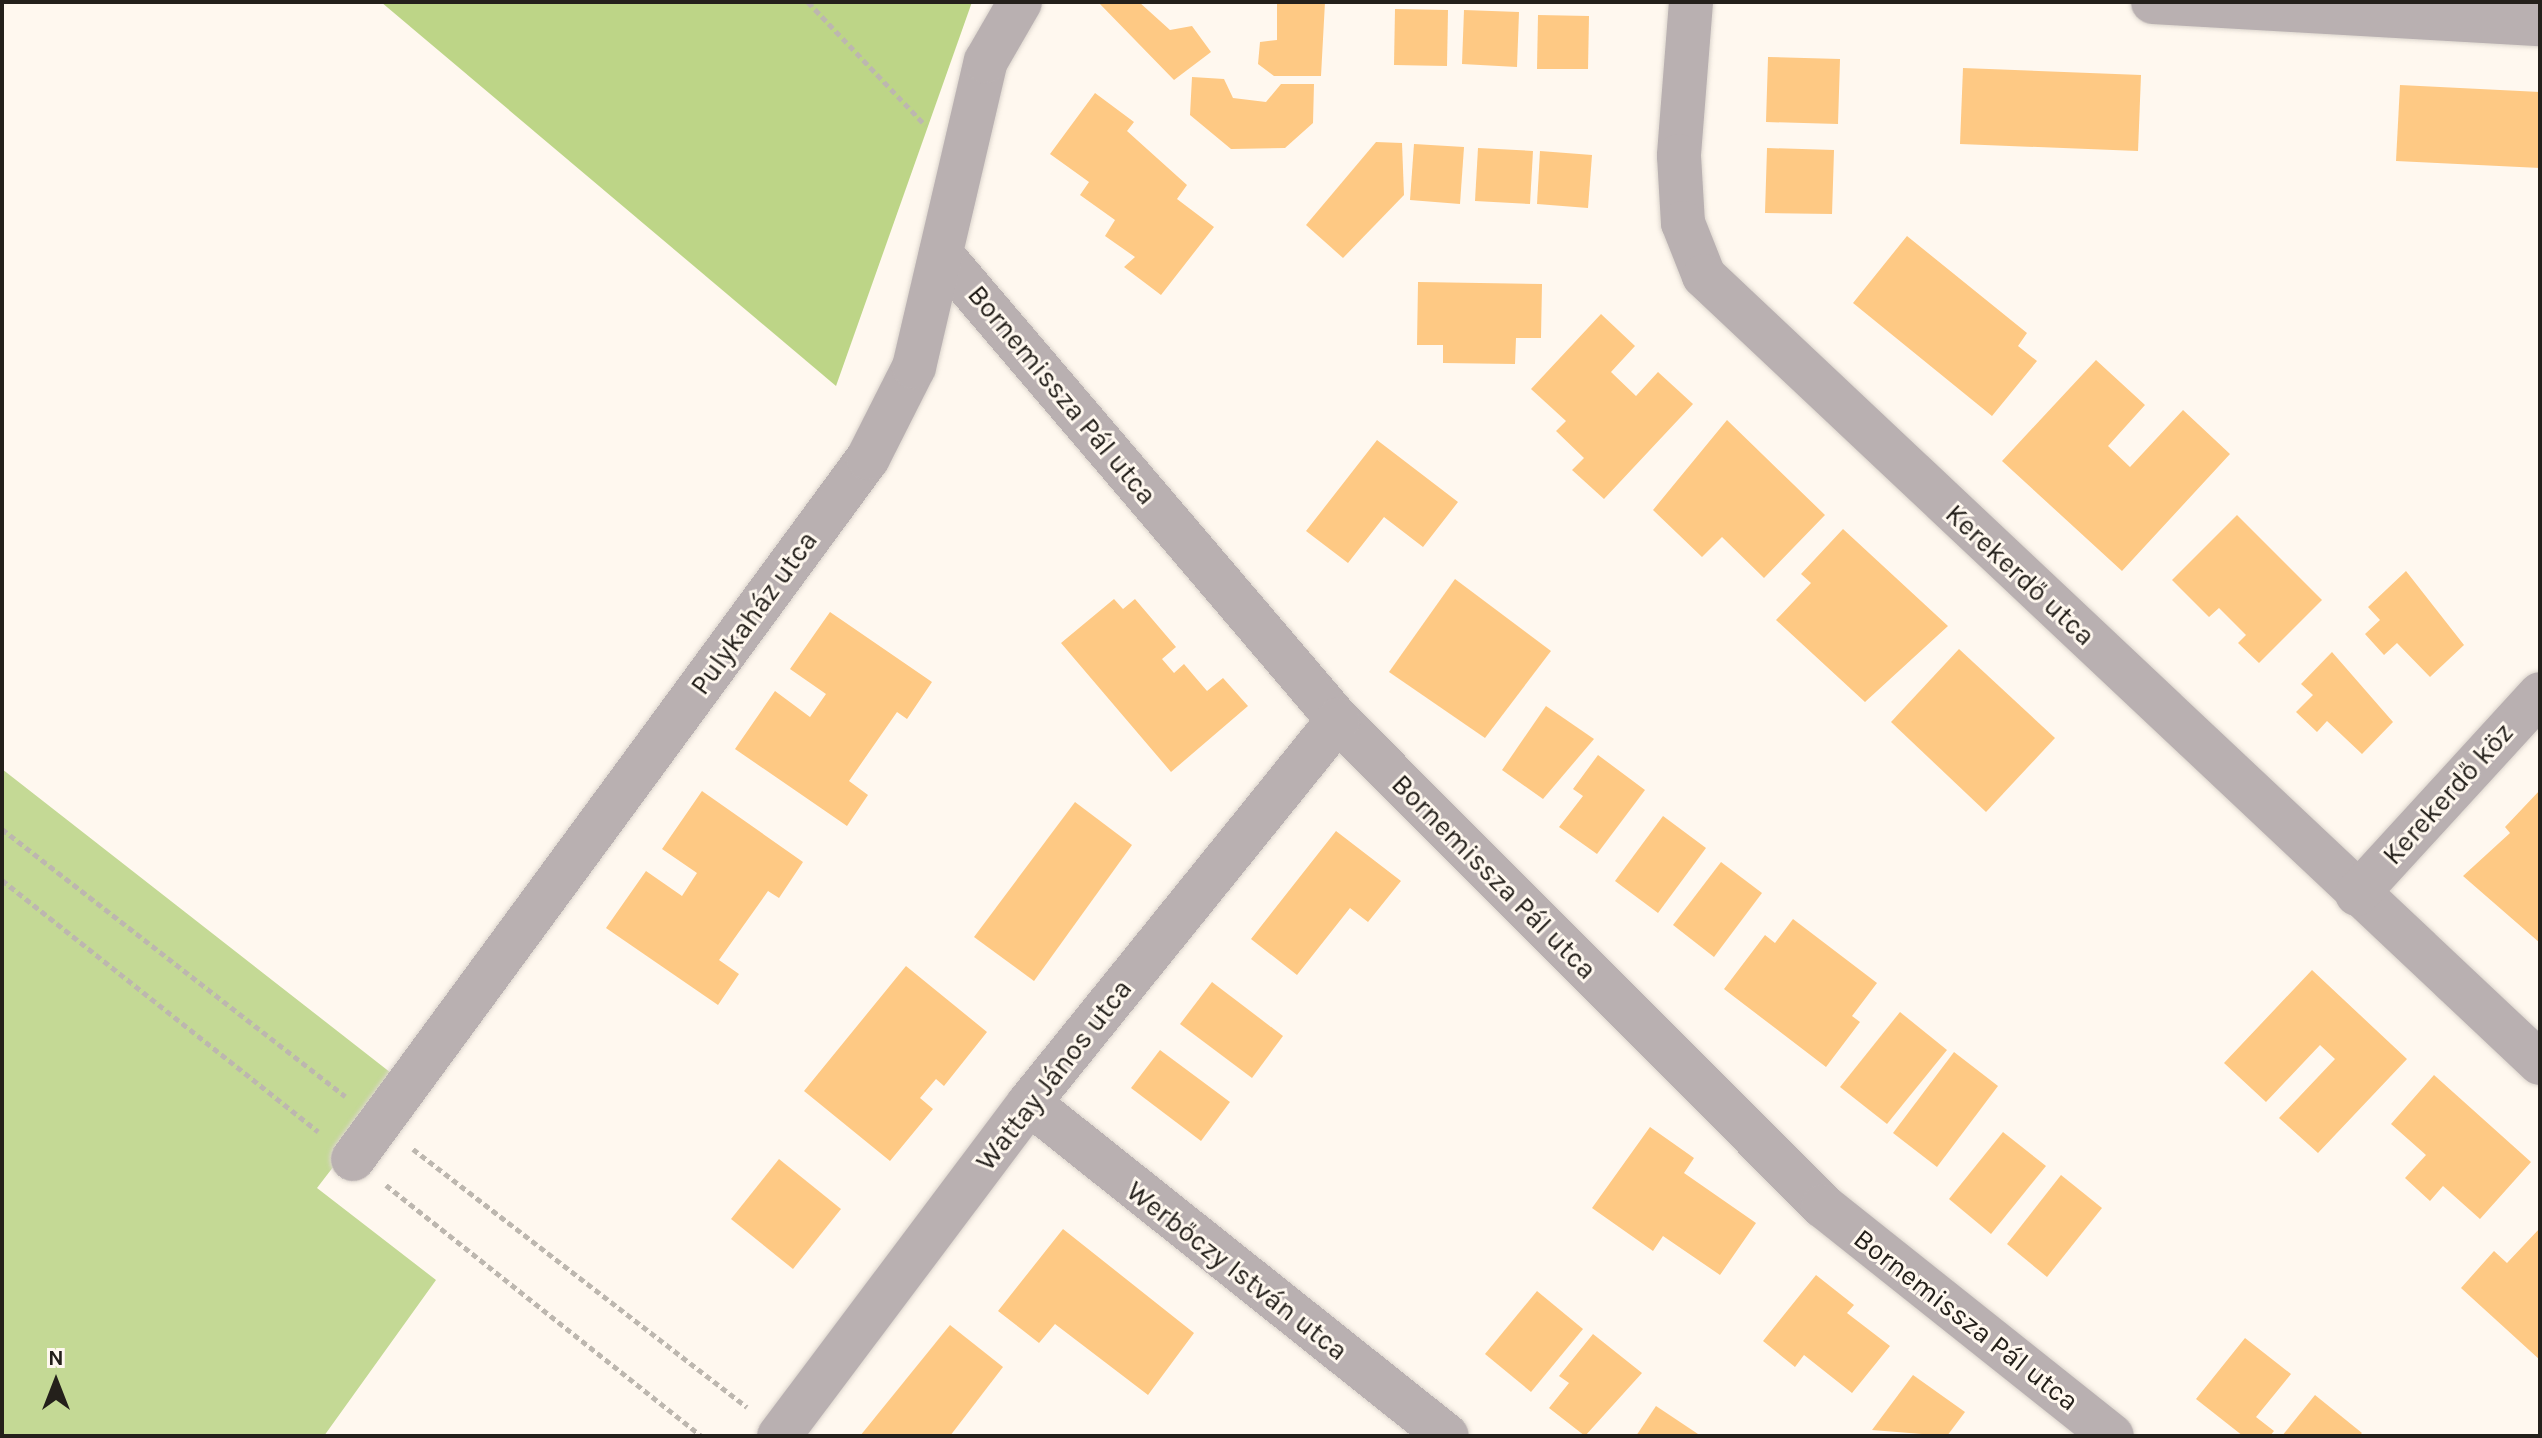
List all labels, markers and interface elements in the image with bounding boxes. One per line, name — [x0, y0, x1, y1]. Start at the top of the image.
street label: Bornemissza Pál utca — [960, 278, 1164, 512]
street label: Kerekerdő utca — [1938, 497, 2102, 653]
street label: Pulykaház utca — [683, 525, 825, 701]
street label: Kerekerdő köz — [2376, 716, 2520, 872]
street label: Bornemissza Pál utca — [1384, 767, 1604, 987]
street label: Wattay János utca — [969, 973, 1139, 1177]
street label: Werbőczy István utca — [1120, 1174, 1354, 1368]
street label: Bornemissza Pál utca — [1847, 1222, 2085, 1418]
north arrow — [16, 1342, 96, 1422]
text: N — [48, 1345, 64, 1371]

